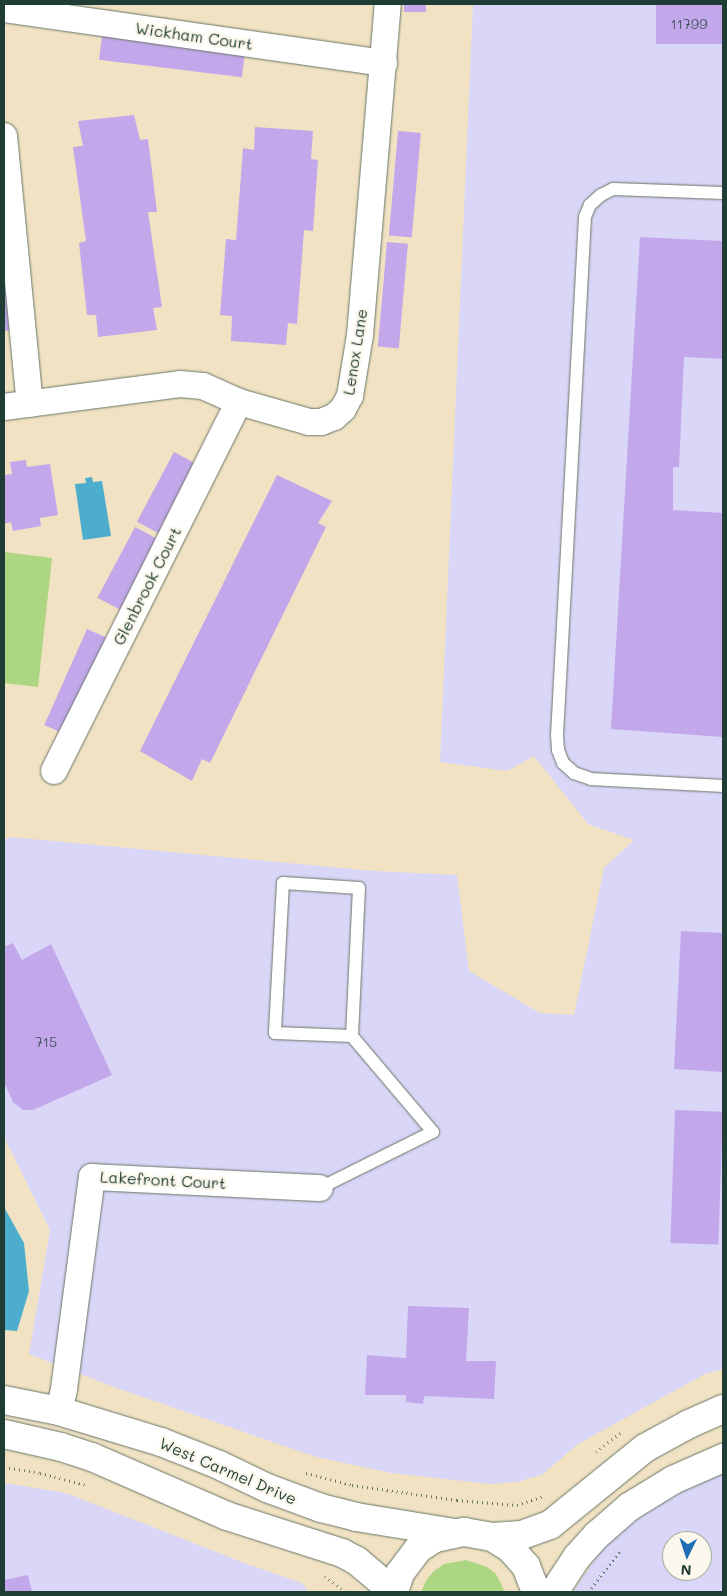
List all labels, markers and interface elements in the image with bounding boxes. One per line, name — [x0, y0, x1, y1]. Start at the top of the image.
house number: 11799 — [671, 16, 707, 32]
street label: Wickham Court — [134, 18, 254, 54]
street label: Lenox Lane — [339, 307, 371, 397]
street label: Glenbrook Court — [109, 524, 185, 648]
house number: 715 — [35, 1034, 57, 1050]
street label: Lakefront Court — [99, 1167, 227, 1193]
street label: West Carmel Drive — [156, 1433, 300, 1509]
north arrow — [662, 1531, 712, 1581]
text: N — [680, 1561, 692, 1580]

